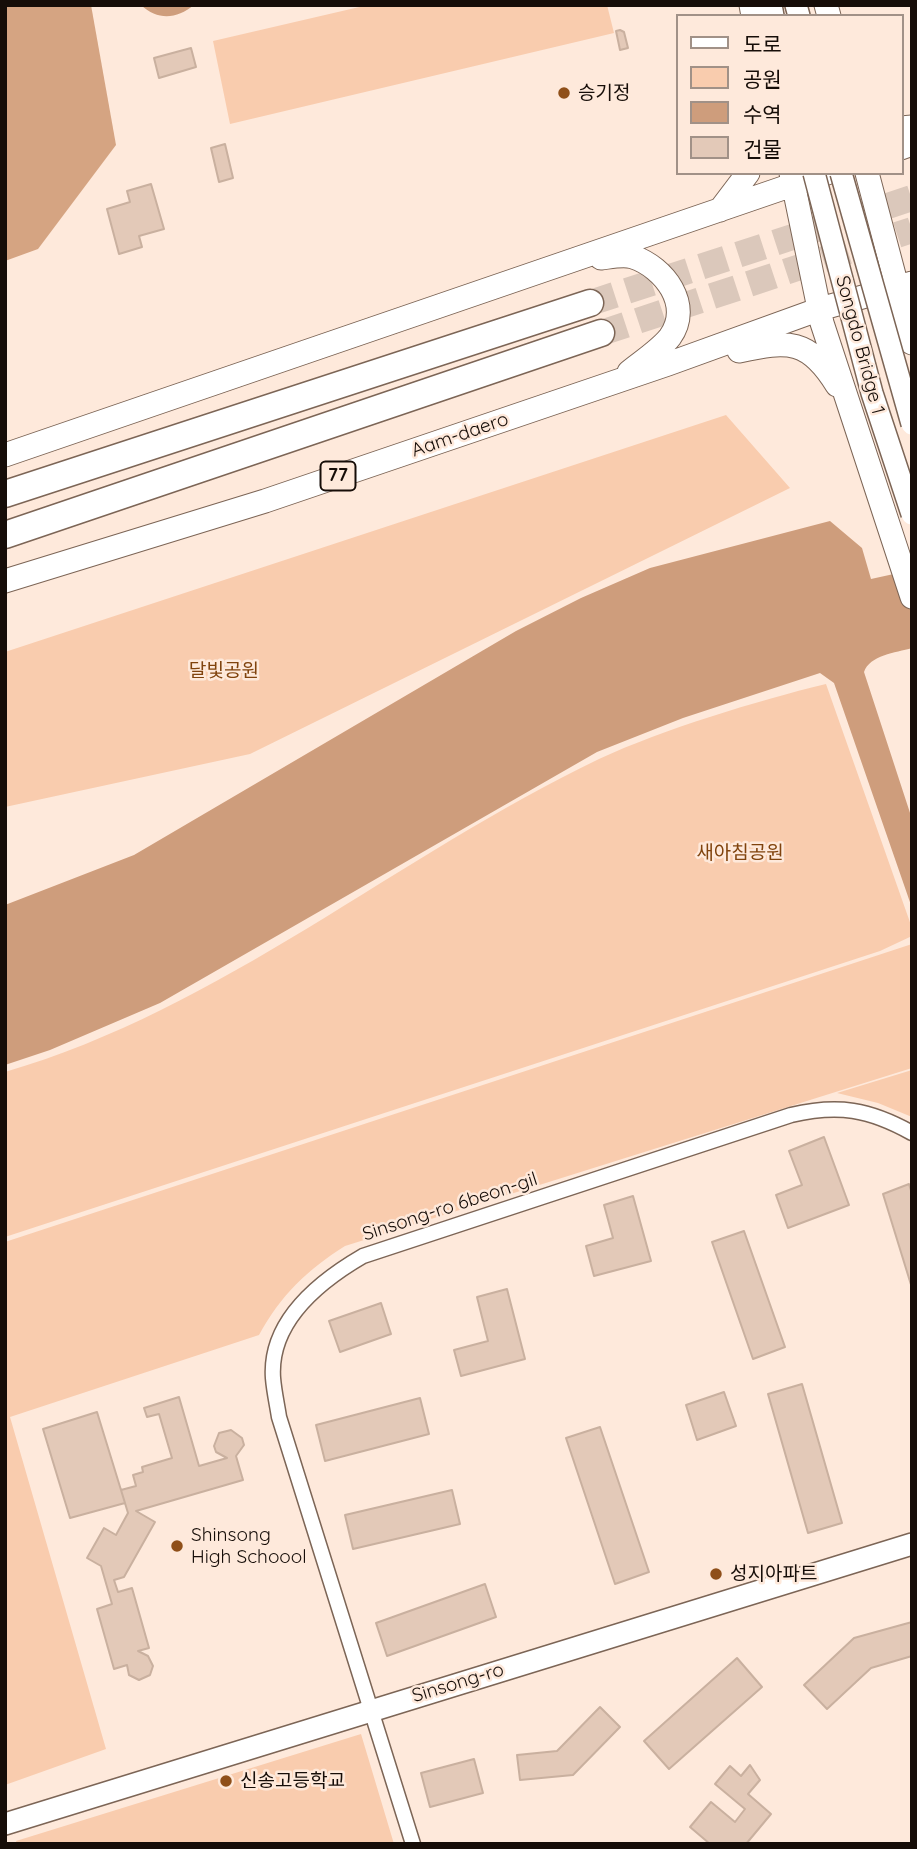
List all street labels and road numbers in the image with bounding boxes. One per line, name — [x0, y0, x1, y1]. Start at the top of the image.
street label: Songdo Bridge 1 — [831, 273, 889, 417]
street label: Aam-daero — [409, 408, 511, 462]
road number: 77 — [320, 462, 356, 490]
street label: Sinsong-ro 6beon-gil — [360, 1168, 540, 1246]
street label: Sinsong-ro — [409, 1658, 507, 1708]

